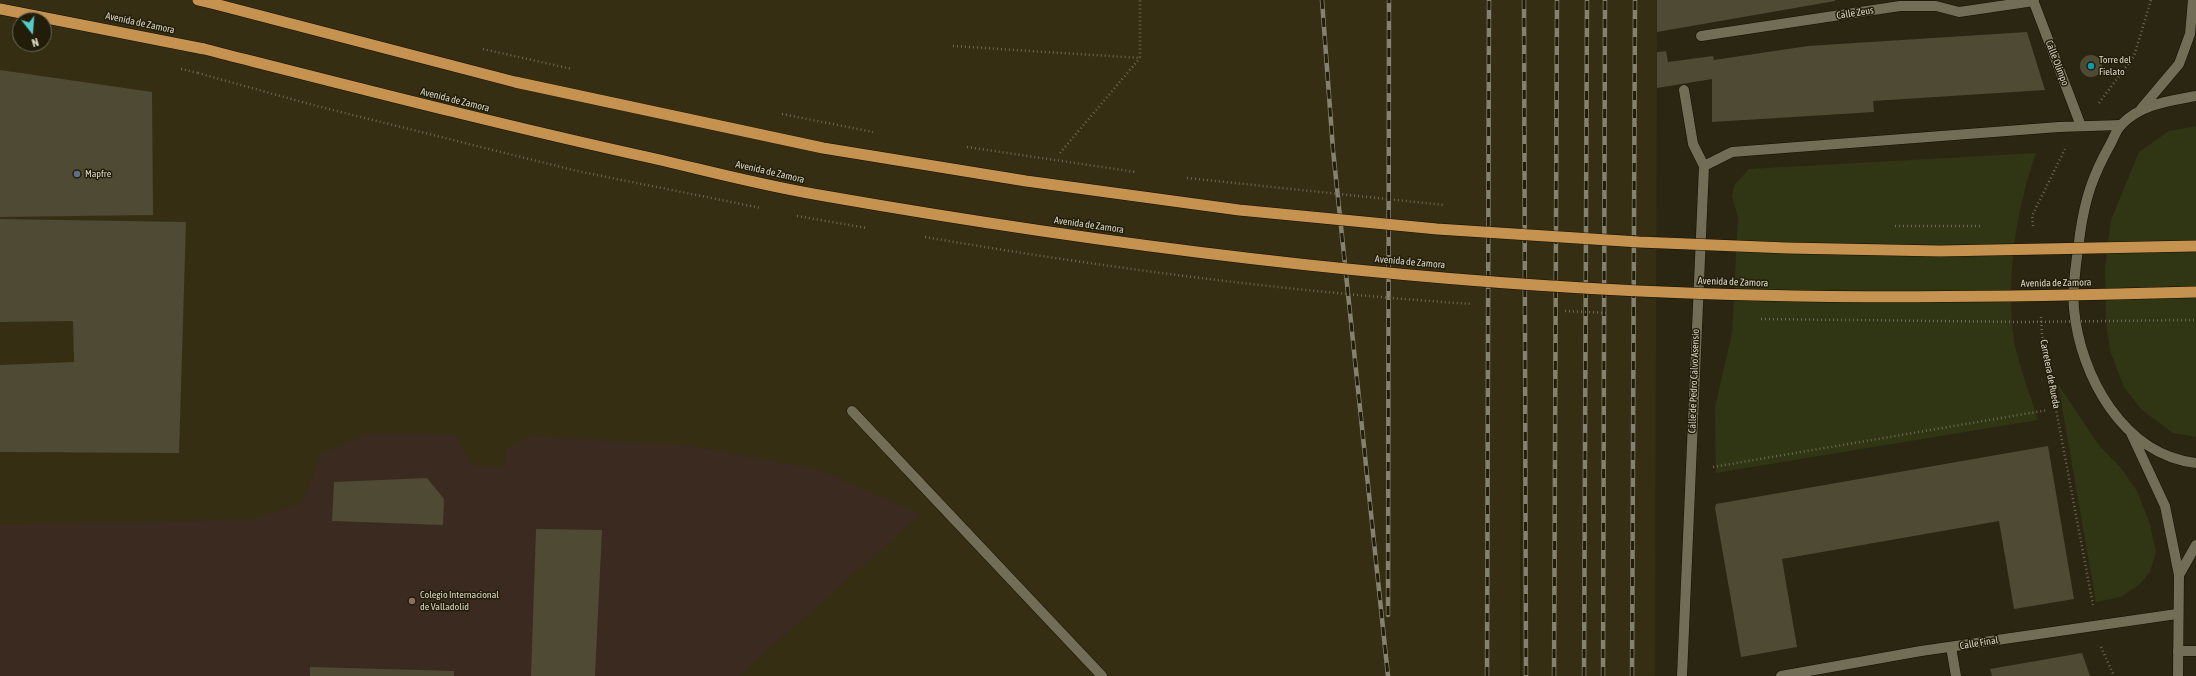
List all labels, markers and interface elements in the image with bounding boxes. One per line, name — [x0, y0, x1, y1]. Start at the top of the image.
street label: Calle Zeus — [1835, 4, 1875, 22]
street label: Avenida de Zamora — [104, 10, 176, 36]
north arrow — [12, 12, 52, 52]
text: N — [30, 36, 40, 49]
street label: Calle Olimpo — [2043, 39, 2071, 87]
place label: Torre del Fielato — [2099, 54, 2131, 78]
marker: Torre del Fielato — [2086, 61, 2096, 71]
street label: Avenida de Zamora — [419, 86, 491, 114]
street label: Avenida de Zamora — [734, 158, 806, 186]
place label: Mapfre — [85, 168, 111, 180]
marker: Mapfre — [72, 169, 82, 179]
street label: Avenida de Zamora — [1053, 214, 1125, 236]
street label: Avenida de Zamora — [1374, 253, 1446, 271]
street label: Avenida de Zamora — [1698, 275, 1768, 289]
street label: Avenida de Zamora — [2021, 276, 2091, 290]
street label: Calle de Pedro Calvo Asensio — [1686, 329, 1702, 433]
street label: Carretera de Rueda — [2037, 338, 2063, 410]
place label: Colegio Internacional de Valladolid — [420, 589, 499, 612]
marker: Colegio Internacional de Valladolid — [407, 596, 417, 606]
street label: Calle Final — [1959, 634, 1999, 652]

